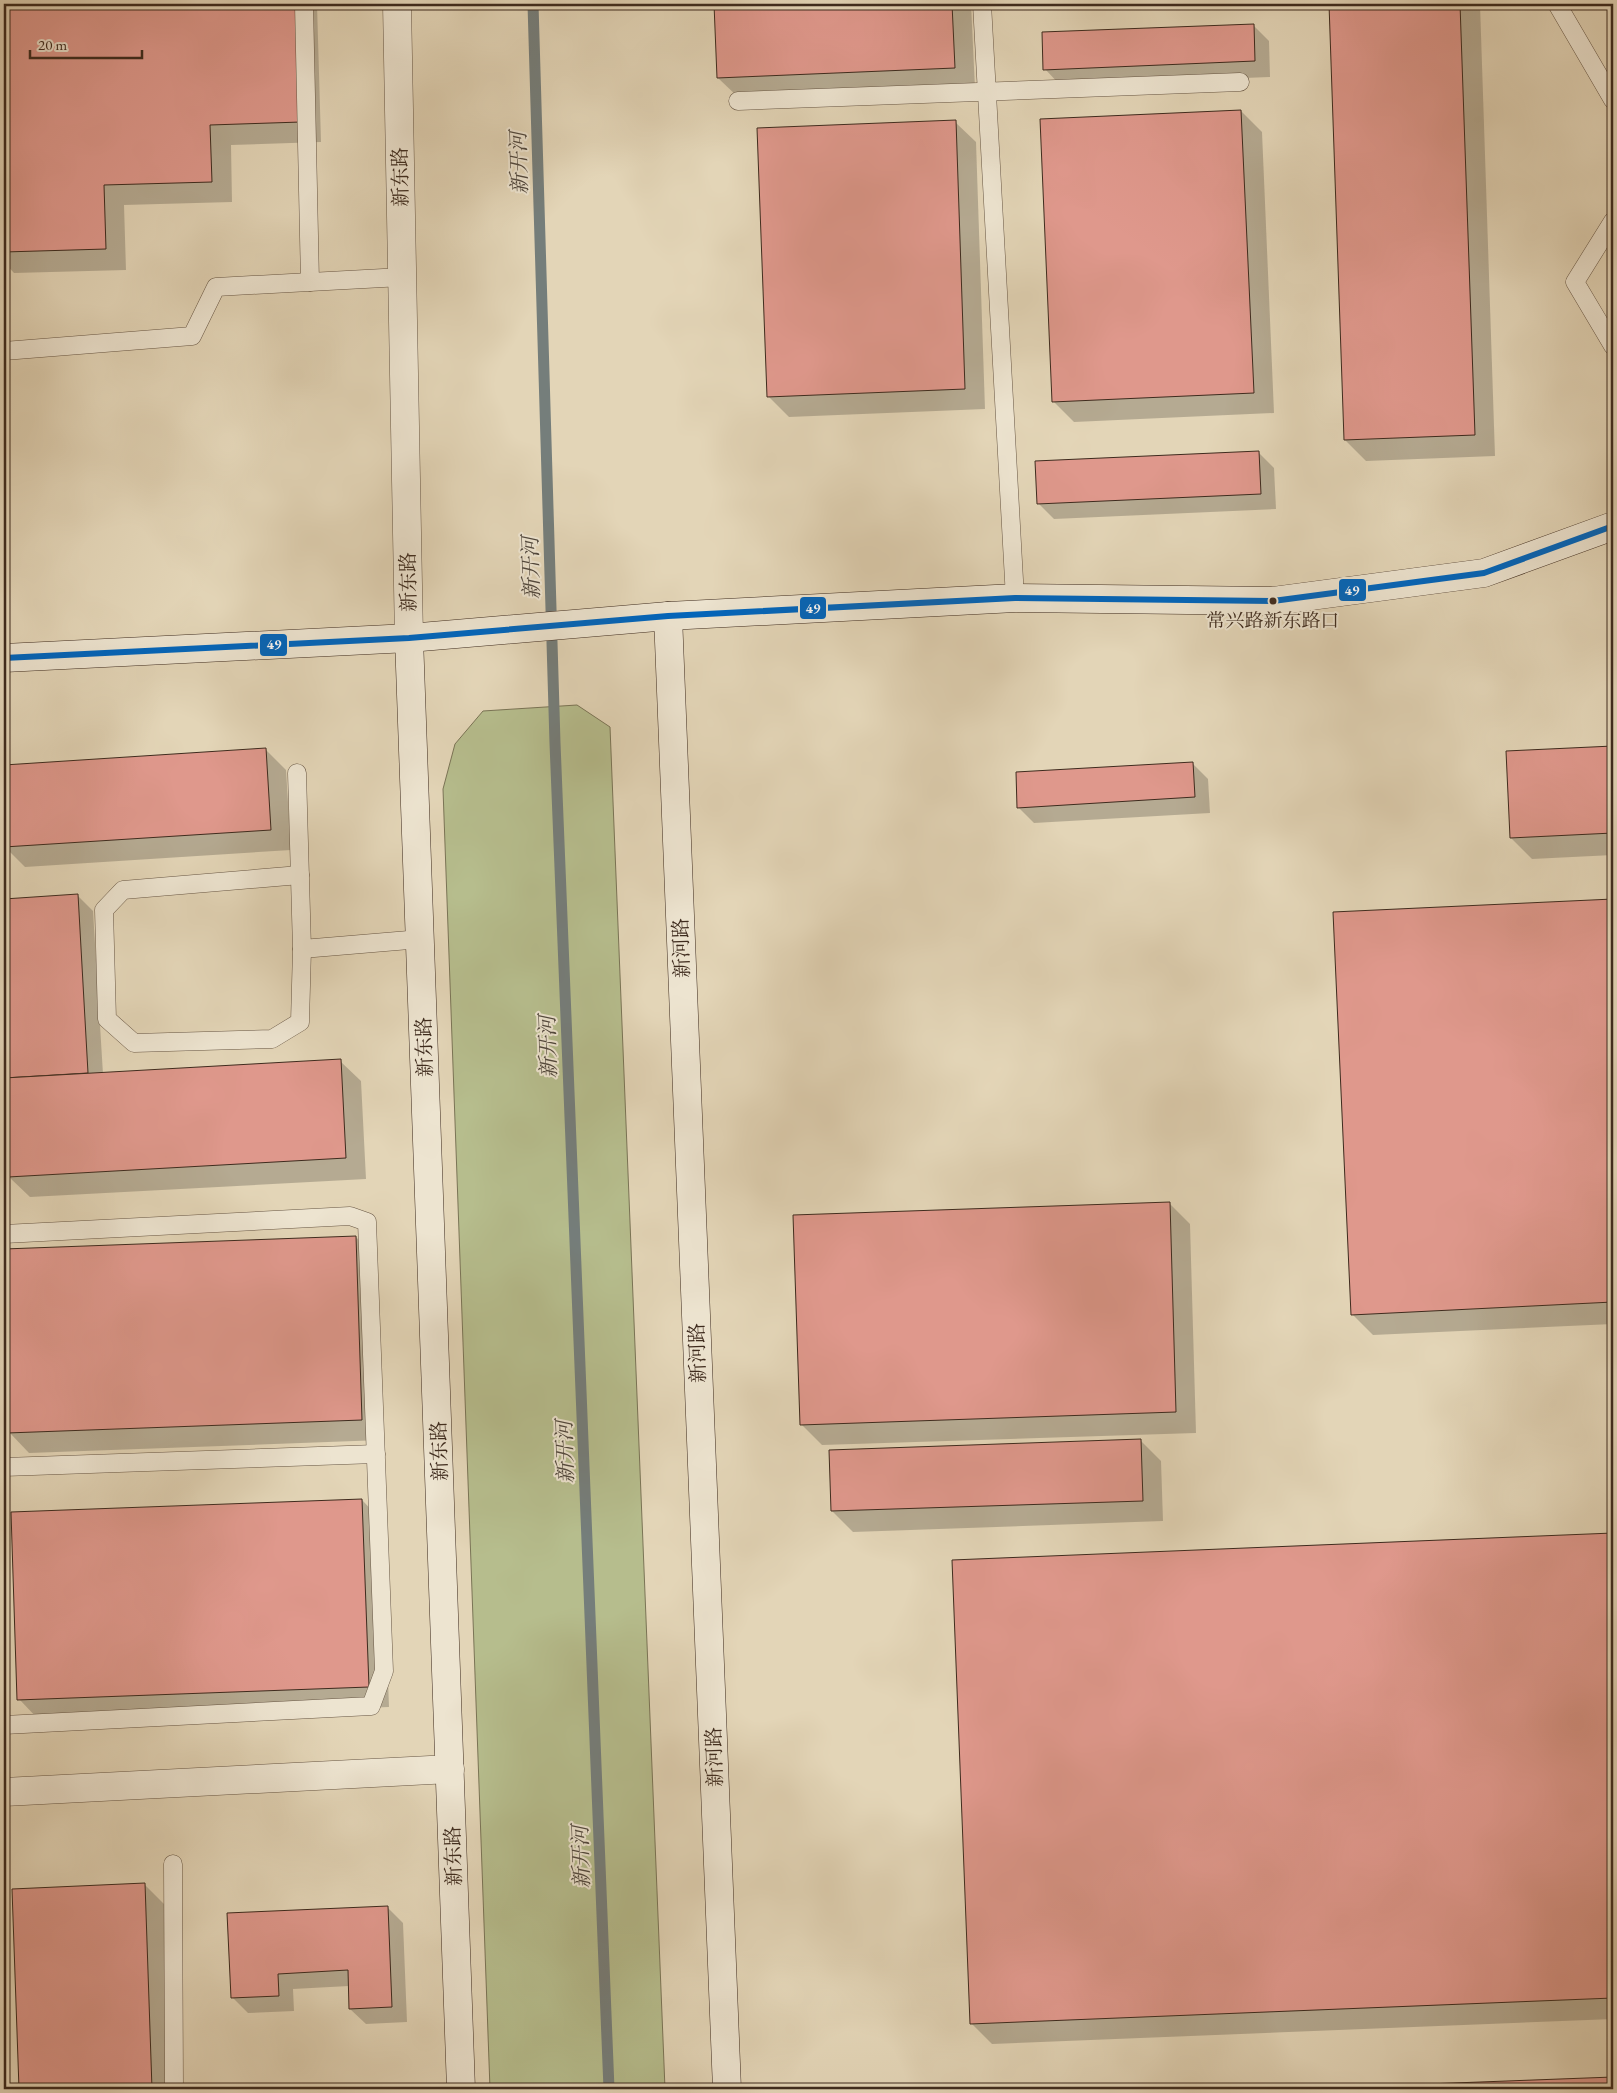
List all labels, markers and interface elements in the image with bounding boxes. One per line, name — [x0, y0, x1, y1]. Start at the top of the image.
scale bar — [30, 28, 142, 60]
text: 20 m — [38, 35, 67, 54]
water label: 新开河 — [504, 127, 533, 195]
street label: 新东路 — [386, 147, 414, 207]
water label: 新开河 — [516, 532, 545, 600]
street label: 新东路 — [394, 552, 422, 612]
line badge: 49 — [1338, 578, 1367, 602]
text: 49 — [1345, 581, 1360, 599]
line badge: 49 — [799, 596, 827, 620]
marker: 常兴路新东路口 — [1268, 596, 1278, 606]
text: 49 — [806, 599, 821, 617]
place label: 常兴路新东路口 — [1206, 608, 1340, 633]
line badge: 49 — [259, 633, 288, 657]
text: 49 — [267, 635, 282, 653]
street label: 新河路 — [667, 918, 695, 978]
water label: 新开河 — [533, 1011, 562, 1079]
street label: 新东路 — [410, 1017, 438, 1077]
street label: 新河路 — [683, 1323, 711, 1383]
water label: 新开河 — [550, 1416, 579, 1484]
street label: 新东路 — [425, 1421, 453, 1481]
street label: 新河路 — [700, 1727, 728, 1787]
water label: 新开河 — [566, 1821, 595, 1889]
street label: 新东路 — [439, 1826, 467, 1886]

